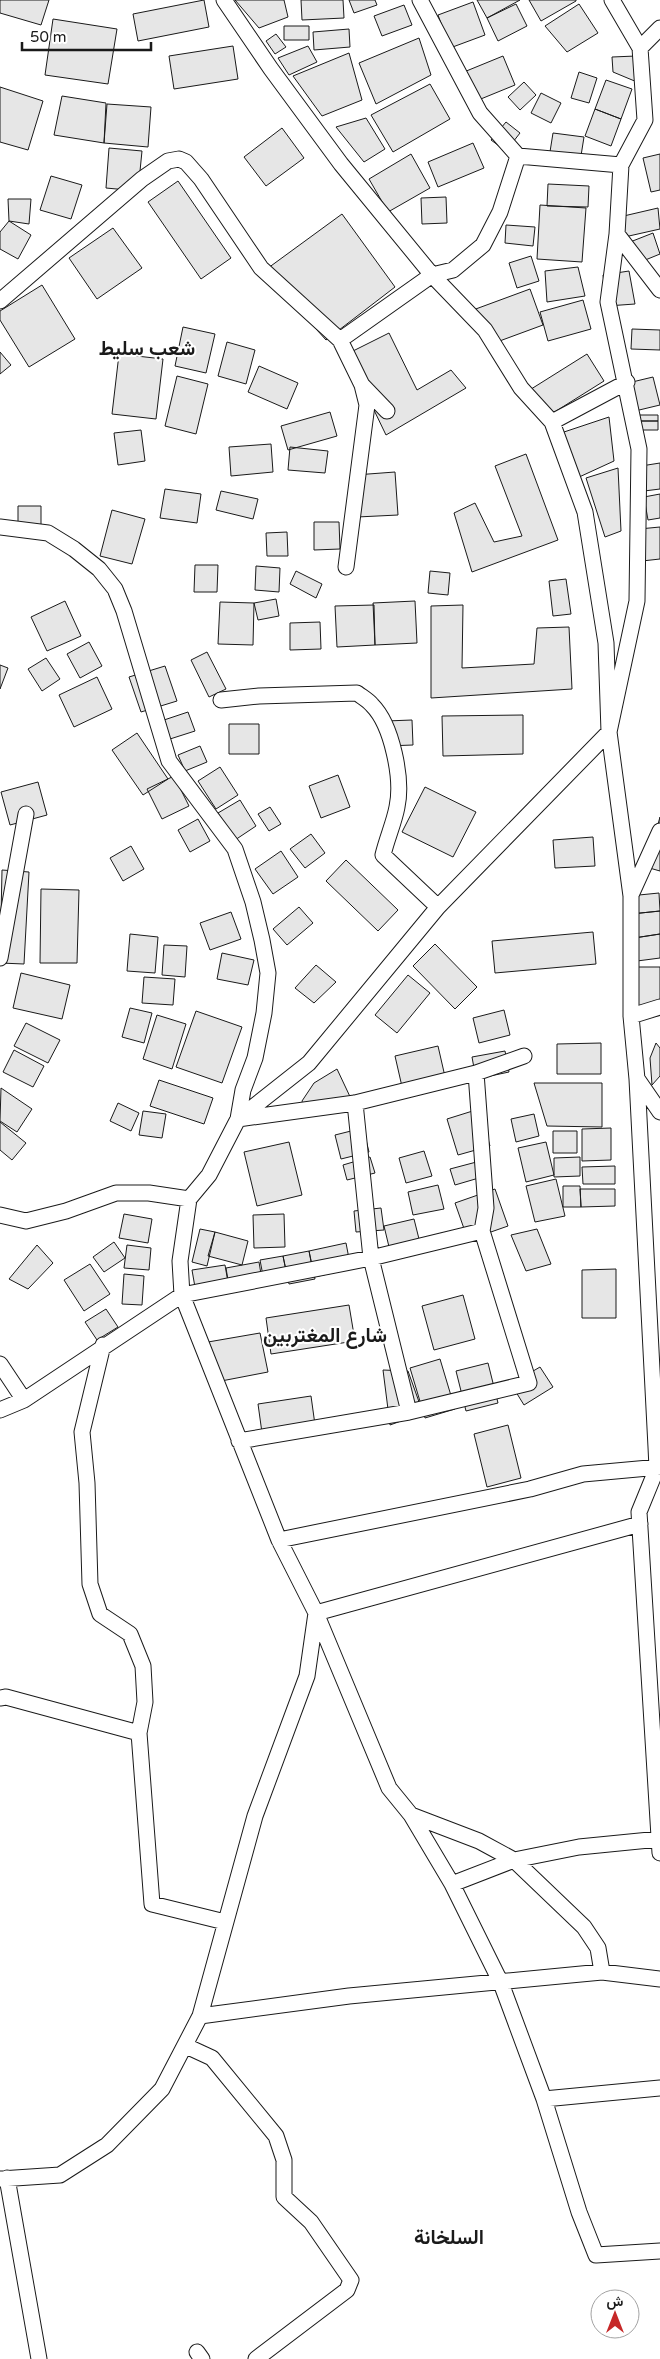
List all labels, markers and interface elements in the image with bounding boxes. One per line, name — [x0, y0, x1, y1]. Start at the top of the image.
scale bar — [22, 20, 151, 52]
text: 50 m — [30, 28, 67, 46]
district label: شعب سليط — [99, 337, 195, 361]
district label: شارع المغتربين — [263, 1324, 387, 1349]
district label: السلخانة — [414, 2226, 484, 2250]
north arrow — [590, 2289, 640, 2339]
text: ش — [607, 2293, 624, 2310]

